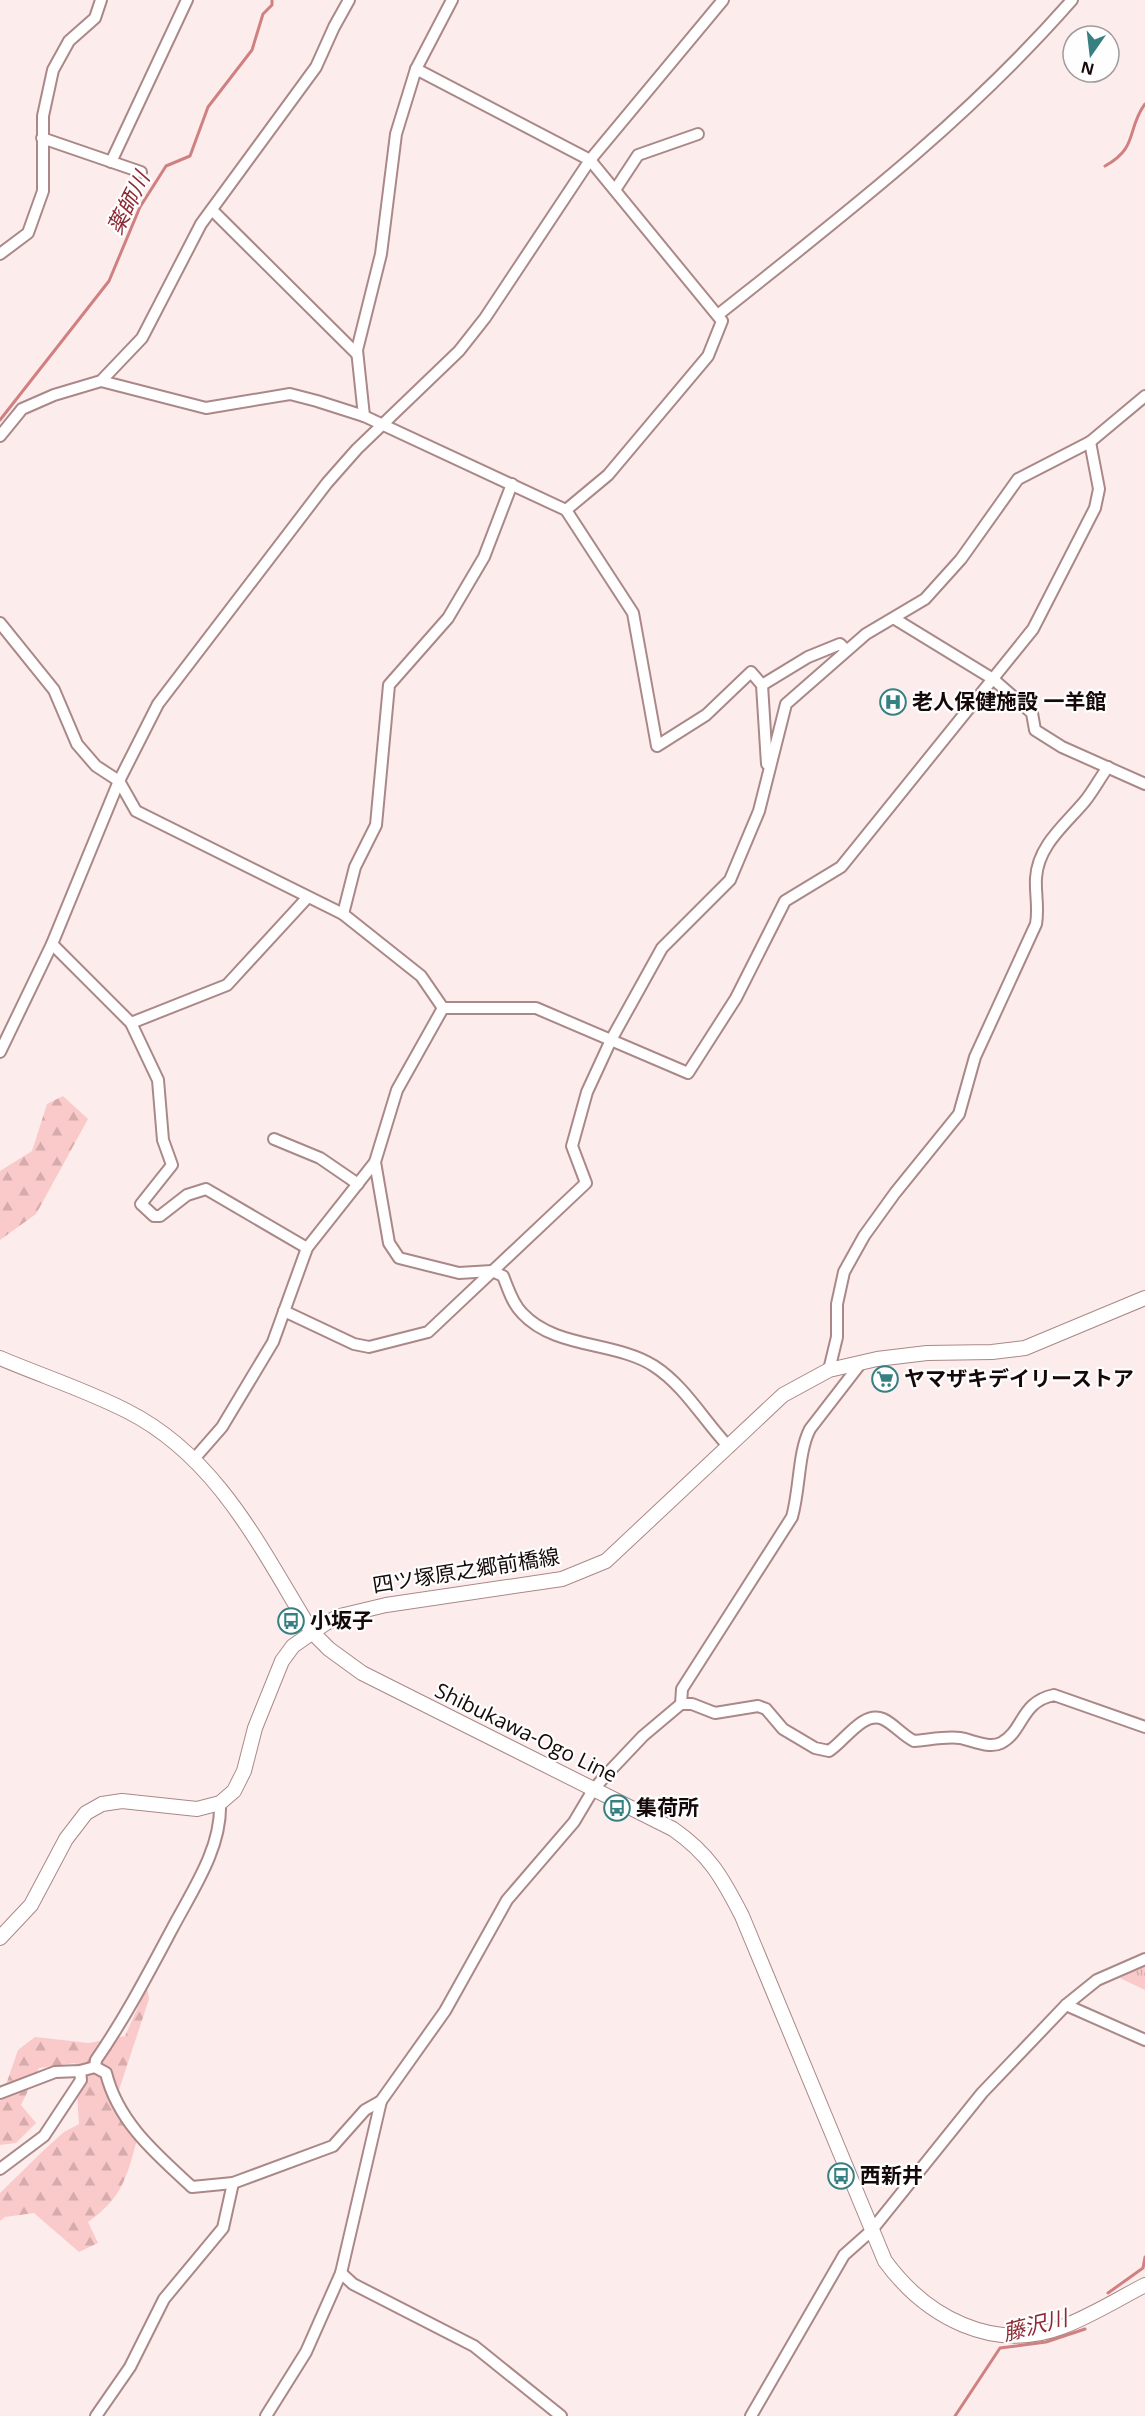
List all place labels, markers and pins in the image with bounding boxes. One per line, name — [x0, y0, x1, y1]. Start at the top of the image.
hospital icon: 老人保健施設 一羊館 — [878, 687, 908, 717]
place label: 老人保健施設 一羊館 — [912, 687, 1106, 715]
supermarket icon: ヤマザキデイリーストア — [870, 1364, 900, 1394]
place label: ヤマザキデイリーストア — [904, 1364, 1134, 1392]
bus stop icon: 小坂子 — [276, 1606, 306, 1636]
place label: 小坂子 — [310, 1606, 373, 1634]
bus stop icon: 集荷所 — [602, 1793, 632, 1823]
place label: 集荷所 — [636, 1793, 699, 1821]
bus stop icon: 西新井 — [826, 2161, 856, 2191]
place label: 西新井 — [860, 2161, 923, 2189]

